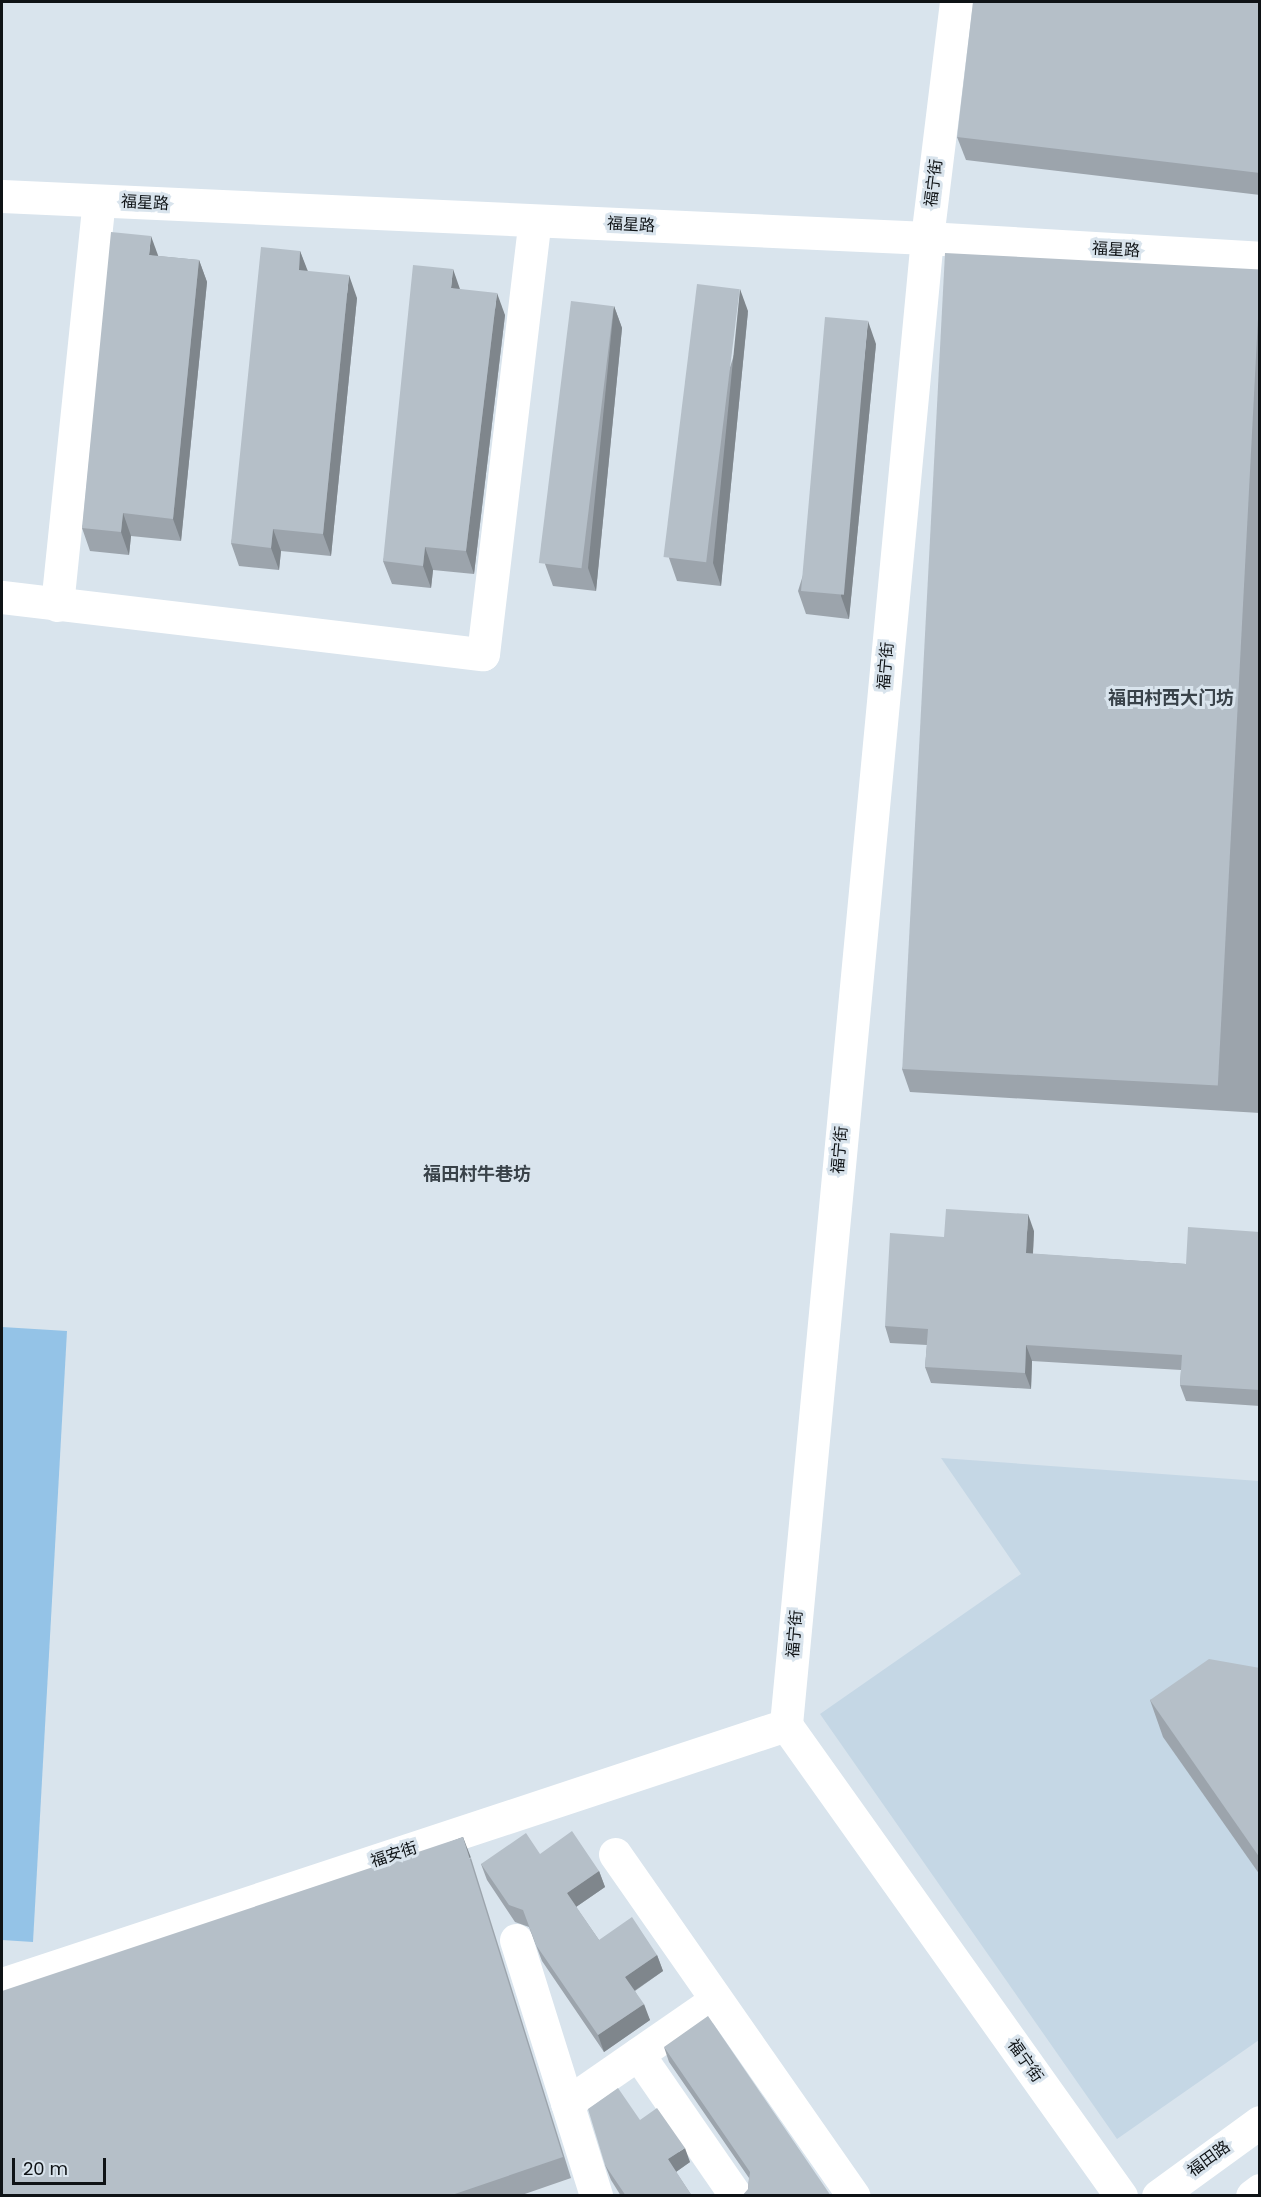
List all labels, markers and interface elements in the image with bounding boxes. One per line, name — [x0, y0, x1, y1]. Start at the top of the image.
street label: 福宁街 — [922, 158, 946, 208]
street label: 福星路 — [121, 192, 169, 214]
street label: 福星路 — [607, 214, 655, 236]
street label: 福星路 — [1092, 239, 1140, 261]
street label: 福宁街 — [874, 641, 898, 691]
district label: 福田村西大门坊 — [1108, 687, 1234, 709]
street label: 福宁街 — [828, 1125, 852, 1175]
district label: 福田村牛巷坊 — [423, 1163, 531, 1185]
street label: 福宁街 — [783, 1609, 807, 1659]
street label: 福安街 — [368, 1838, 420, 1872]
street label: 福宁街 — [1003, 2036, 1047, 2086]
street label: 福田路 — [1184, 2137, 1234, 2181]
scale bar — [15, 2146, 110, 2184]
text: 20 m — [23, 2156, 68, 2181]

